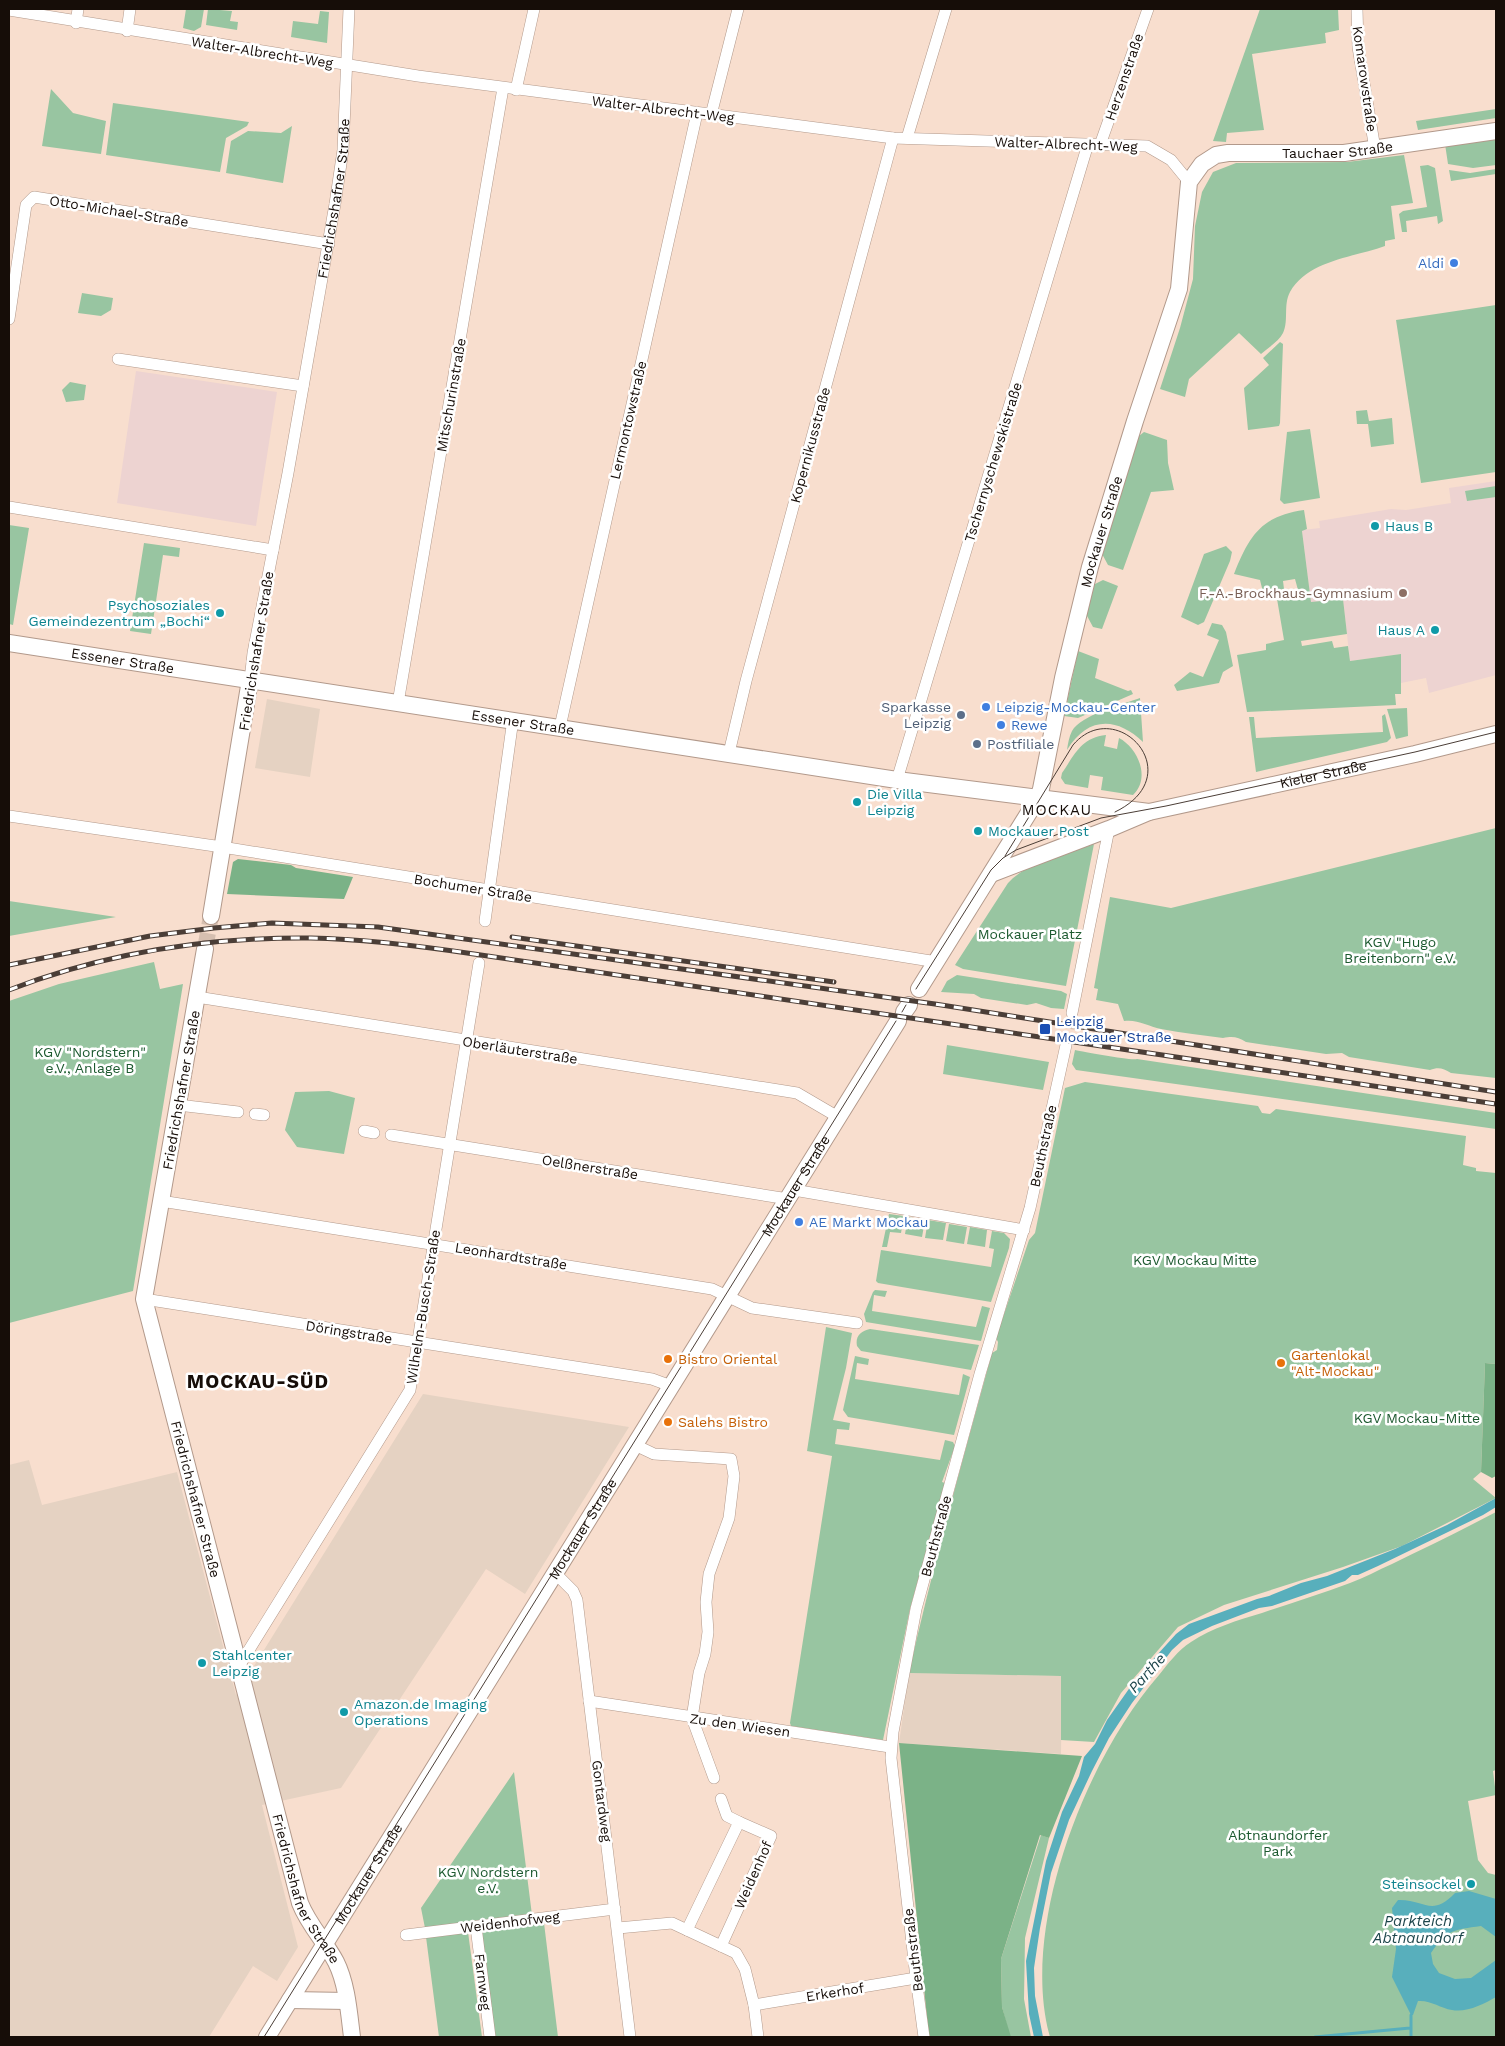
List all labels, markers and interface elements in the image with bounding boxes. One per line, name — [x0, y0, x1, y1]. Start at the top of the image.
street label: Komarowstraße — [1350, 25, 1380, 133]
street label: Herzenstraße — [1102, 31, 1146, 123]
street label: Walter-Albrecht-Weg — [190, 33, 335, 71]
street label: Walter-Albrecht-Weg — [591, 92, 736, 126]
street label: Friedrichshafner Straße — [314, 118, 352, 280]
street label: Walter-Albrecht-Weg — [994, 134, 1139, 155]
street label: Tauchaer Straße — [1282, 138, 1394, 161]
street label: Otto-Michael-Straße — [48, 192, 190, 230]
place label: Aldi — [1418, 255, 1444, 271]
marker: Aldi — [1448, 257, 1460, 269]
street label: Mitschurinstraße — [433, 337, 469, 453]
street label: Lermontowstraße — [607, 359, 649, 481]
street label: Tschernyschewskistraße — [961, 380, 1025, 544]
street label: Kopernikusstraße — [787, 385, 833, 505]
street label: Mockauer Straße — [1077, 474, 1126, 589]
place label: Haus B — [1385, 518, 1433, 534]
marker: Haus B — [1369, 520, 1381, 532]
street label: Friedrichshafner Straße — [235, 570, 277, 732]
place label: F.-A.-Brockhaus-Gymnasium — [1199, 585, 1393, 601]
marker: F.-A.-Brockhaus-Gymnasium — [1397, 587, 1409, 599]
place label: Psychosoziales Gemeindezentrum „Bochi“ — [29, 597, 210, 629]
marker: Psychosoziales Gemeindezentrum „Bochi“ — [214, 607, 226, 619]
place label: Haus A — [1377, 622, 1425, 638]
marker: Haus A — [1429, 624, 1441, 636]
street label: Essener Straße — [70, 645, 175, 676]
place label: Sparkasse Leipzig — [881, 699, 952, 731]
place label: Leipzig-Mockau-Center — [996, 699, 1156, 715]
marker: Leipzig-Mockau-Center — [980, 701, 992, 713]
street label: Essener Straße — [470, 706, 575, 738]
marker: Sparkasse Leipzig — [955, 709, 967, 721]
place label: Rewe — [1011, 717, 1048, 733]
marker: Rewe — [995, 719, 1007, 731]
place label: Postfiliale — [987, 736, 1054, 752]
marker: Postfiliale — [971, 738, 983, 750]
street label: Kieler Straße — [1278, 757, 1368, 791]
place label: Die Villa Leipzig — [867, 786, 922, 818]
marker: Die Villa Leipzig — [851, 796, 863, 808]
district label: MOCKAU — [1022, 801, 1092, 819]
place label: Mockauer Post — [988, 823, 1089, 839]
marker: Mockauer Post — [972, 825, 984, 837]
street label: Bochumer Straße — [413, 871, 533, 905]
park label: Mockauer Platz — [978, 926, 1082, 942]
park label: KGV "Hugo Breitenborn" e.V. — [1344, 934, 1456, 966]
street label: Friedrichshafner Straße — [159, 1009, 203, 1171]
place label: Leipzig Mockauer Straße — [1056, 1013, 1172, 1045]
marker: Leipzig Mockauer Straße — [1038, 1022, 1052, 1036]
street label: Oberläuterstraße — [461, 1033, 579, 1067]
park label: KGV "Nordstern" e.V., Anlage B — [34, 1044, 146, 1076]
street label: Beuthstraße — [1026, 1103, 1060, 1189]
street label: Mockauer Straße — [758, 1132, 833, 1239]
street label: Oelßnerstraße — [541, 1152, 639, 1182]
place label: AE Markt Mockau — [809, 1214, 928, 1230]
marker: AE Markt Mockau — [793, 1216, 805, 1228]
street label: Wilhelm-Busch-Straße — [403, 1228, 443, 1386]
street label: Leonhardtstraße — [454, 1239, 568, 1273]
park label: KGV Mockau Mitte — [1133, 1252, 1257, 1268]
street label: Döringstraße — [305, 1317, 393, 1347]
place label: Gartenlokal "Alt-Mockau" — [1291, 1347, 1379, 1379]
place label: Bistro Oriental — [678, 1351, 778, 1367]
marker: Bistro Oriental — [662, 1353, 674, 1365]
marker: Gartenlokal "Alt-Mockau" — [1275, 1357, 1287, 1369]
district label: MOCKAU-SÜD — [187, 1370, 329, 1393]
park label: KGV Mockau-Mitte — [1354, 1410, 1480, 1426]
place label: Salehs Bistro — [678, 1414, 768, 1430]
marker: Salehs Bistro — [662, 1416, 674, 1428]
street label: Friedrichshafner Straße — [168, 1419, 224, 1579]
street label: Mockauer Straße — [545, 1476, 620, 1582]
street label: Beuthstraße — [917, 1493, 955, 1579]
place label: Stahlcenter Leipzig — [212, 1647, 292, 1679]
water label: Parthe — [1125, 1649, 1169, 1697]
marker: Stahlcenter Leipzig — [196, 1657, 208, 1669]
place label: Amazon.de Imaging Operations — [354, 1696, 487, 1728]
marker: Amazon.de Imaging Operations — [338, 1706, 350, 1718]
street label: Zu den Wiesen — [689, 1710, 791, 1740]
street label: Gontardweg — [589, 1759, 615, 1843]
street label: Friedrichshafner Straße — [269, 1812, 343, 1966]
street label: Mockauer Straße — [331, 1820, 406, 1927]
park label: Abtnaundorfer Park — [1228, 1827, 1328, 1859]
street label: Weidenhof — [731, 1838, 775, 1911]
park label: KGV Nordstern e.V. — [438, 1864, 538, 1896]
place label: Steinsockel — [1382, 1876, 1462, 1892]
marker: Steinsockel — [1465, 1878, 1477, 1890]
street label: Beuthstraße — [900, 1907, 926, 1993]
street label: Weidenhofweg — [460, 1908, 561, 1936]
water label: Parkteich Abtnaundorf — [1372, 1912, 1465, 1947]
street label: Farnweg — [472, 1953, 494, 2012]
street label: Erkerhof — [805, 1979, 866, 2004]

